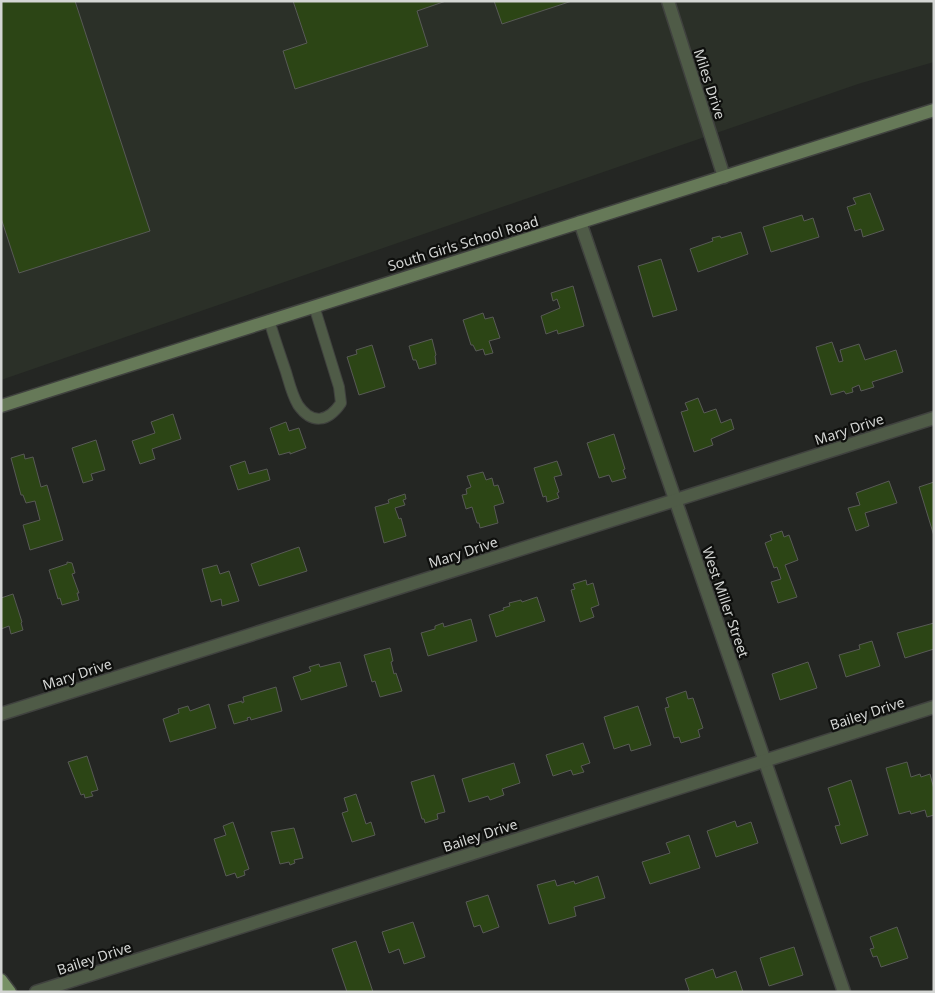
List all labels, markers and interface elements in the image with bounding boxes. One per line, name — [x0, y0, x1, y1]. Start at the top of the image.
street label: Miles Drive — [690, 46, 730, 122]
street label: South Girls School Road — [385, 211, 541, 275]
street label: Mary Drive — [812, 409, 886, 449]
street label: Mary Drive — [426, 532, 500, 572]
street label: West Miller Street — [698, 544, 754, 660]
street label: Mary Drive — [40, 654, 114, 694]
street label: Bailey Drive — [827, 692, 907, 734]
street label: Bailey Drive — [440, 814, 520, 856]
street label: Bailey Drive — [54, 937, 134, 979]

